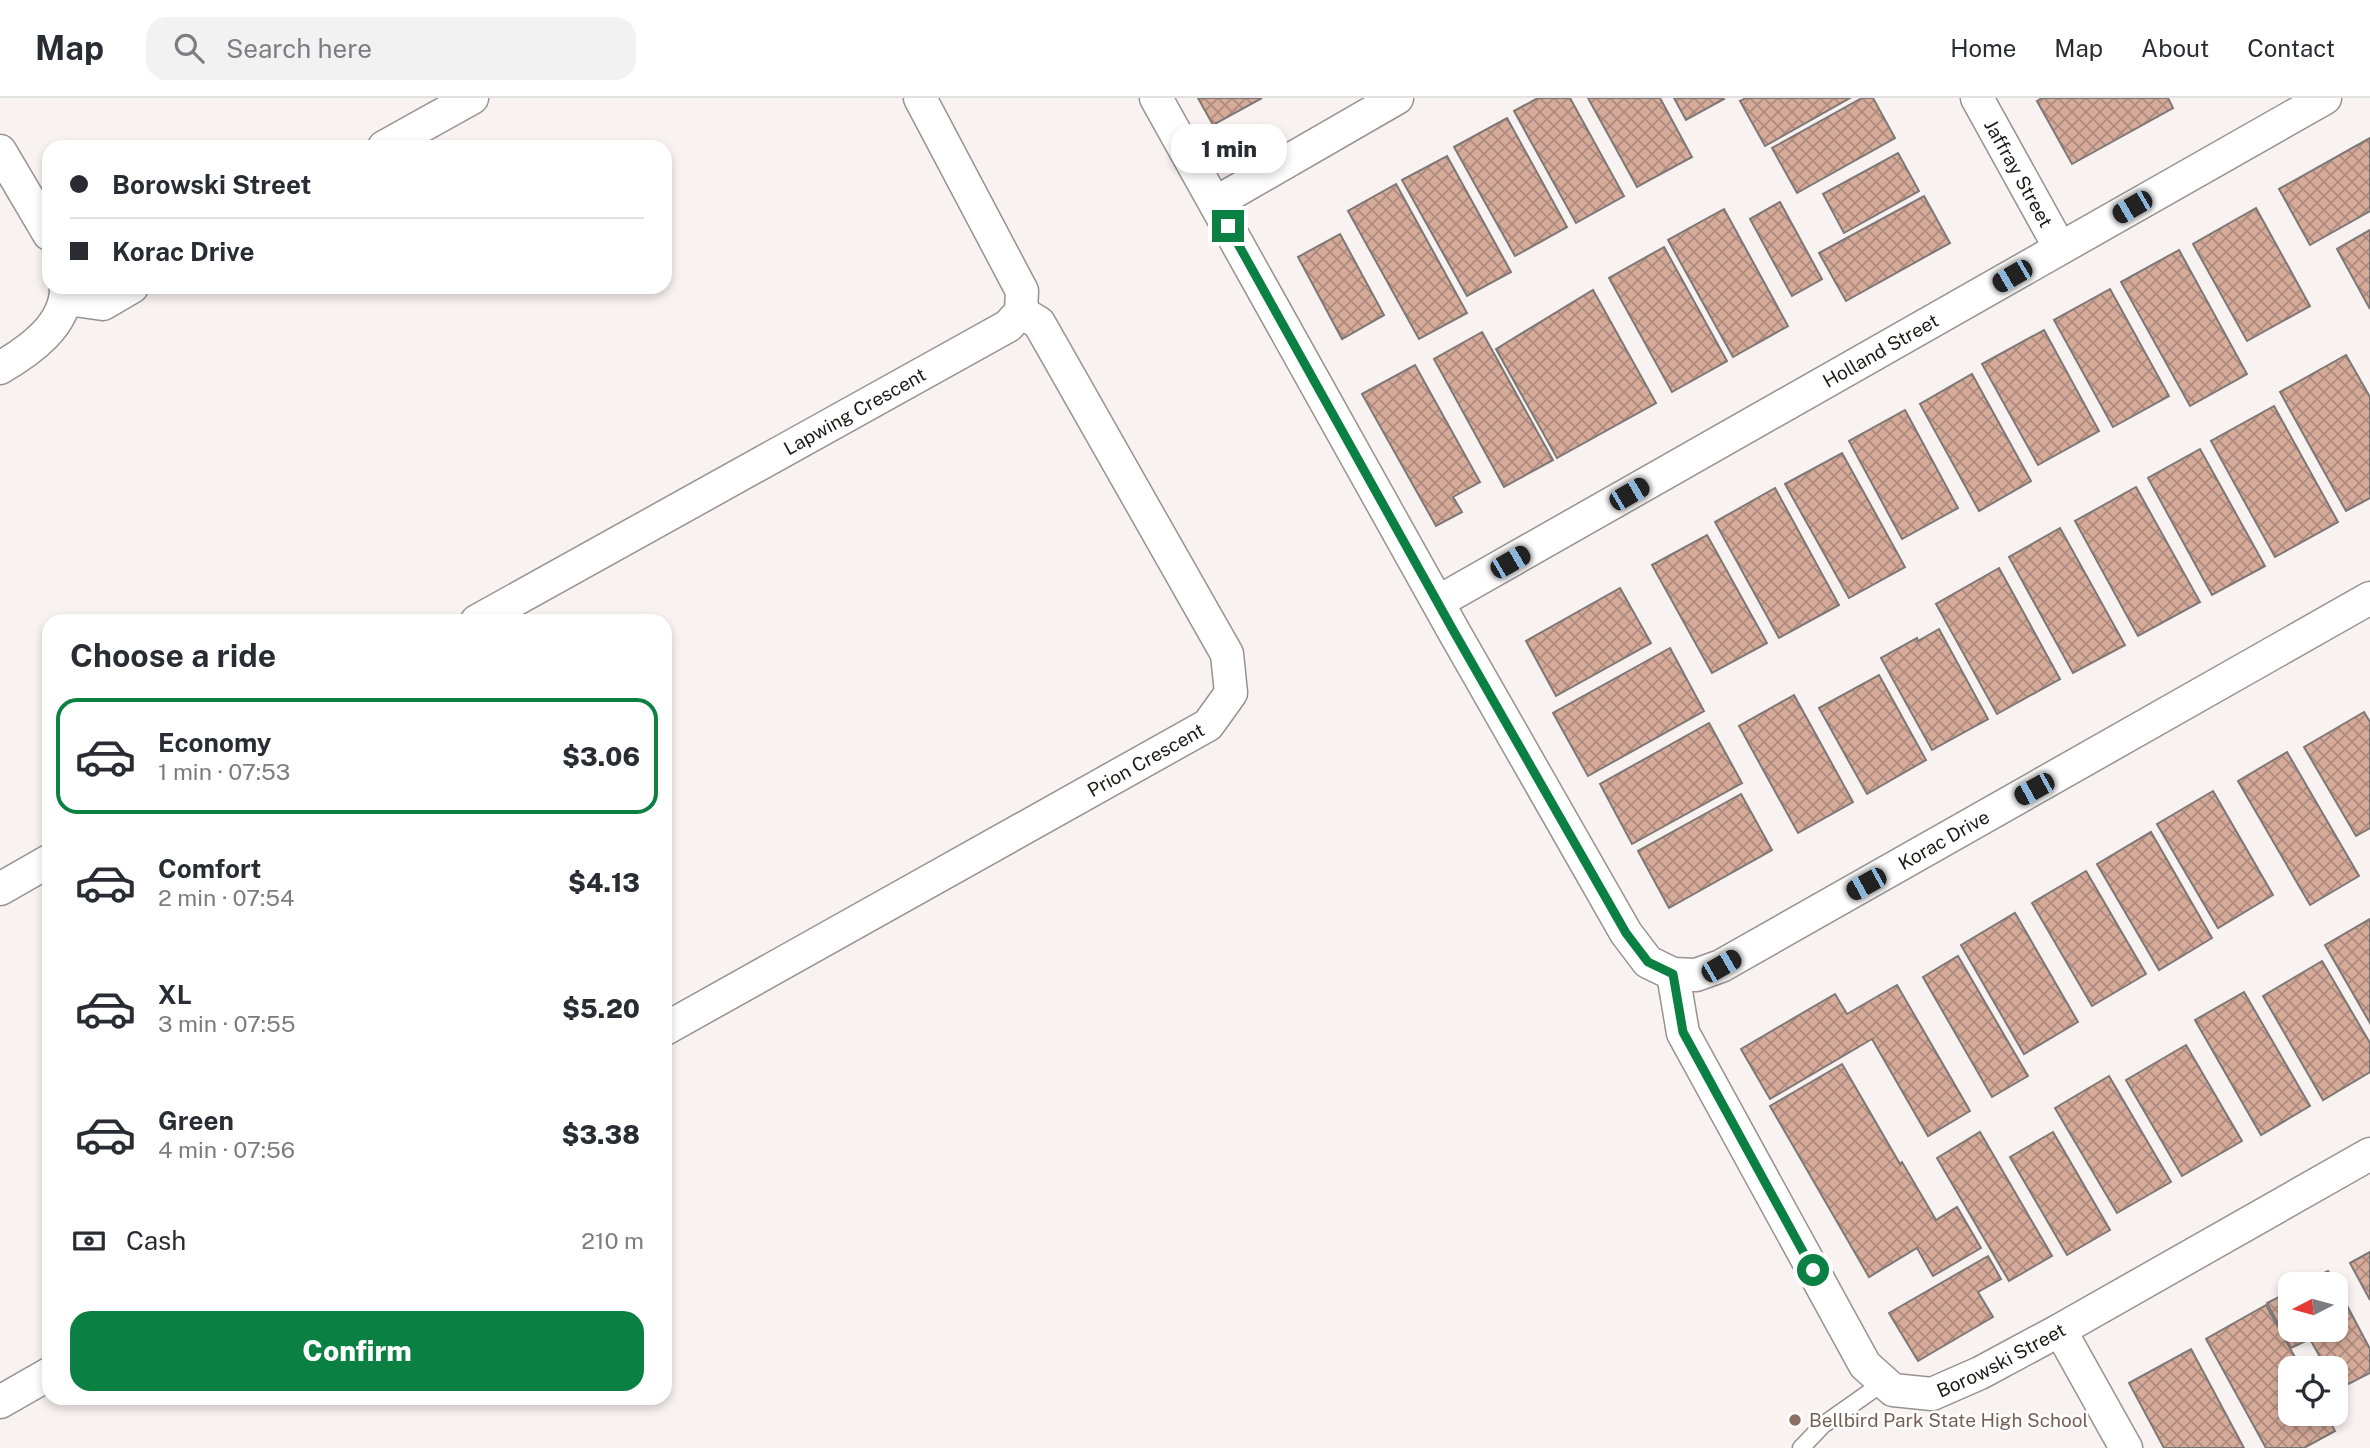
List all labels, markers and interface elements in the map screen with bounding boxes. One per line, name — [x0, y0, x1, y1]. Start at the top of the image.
search box — [146, 17, 636, 80]
text: Map — [35, 29, 104, 67]
icon: search — [170, 29, 208, 67]
text: Search here — [226, 33, 372, 64]
text: Home — [1950, 34, 2016, 62]
text: Map — [2054, 34, 2103, 62]
text: About — [2141, 34, 2209, 62]
text: Contact — [2247, 34, 2335, 62]
street label: Jaffray Street — [1980, 116, 2057, 231]
callout: 1 min — [1170, 124, 1286, 174]
text: 1 min — [1201, 135, 1257, 162]
text: Borowski Street — [112, 169, 311, 200]
car — [2109, 187, 2156, 227]
route end — [1212, 210, 1244, 242]
text: Korac Drive — [112, 236, 254, 267]
car — [1989, 256, 2036, 296]
street label: Holland Street — [1819, 309, 1942, 392]
street label: Lapwing Crescent — [780, 363, 930, 459]
car — [1606, 474, 1653, 514]
car — [1487, 542, 1534, 582]
text: Choose a ride — [70, 637, 276, 674]
street label: Prion Crescent — [1084, 718, 1208, 801]
icon: car — [74, 725, 137, 788]
text: Economy — [158, 727, 271, 758]
text: $3.06 — [562, 741, 640, 772]
text: 1 min · 07:53 — [158, 758, 290, 785]
car — [2011, 770, 2058, 808]
street label: Korac Drive — [1894, 805, 1993, 874]
icon: car — [74, 851, 137, 914]
text: Comfort — [158, 853, 261, 884]
car — [1843, 865, 1890, 903]
text: $4.13 — [568, 867, 640, 898]
text: 2 min · 07:54 — [158, 884, 294, 911]
car — [1698, 946, 1745, 986]
icon: car — [74, 977, 137, 1040]
text: XL — [158, 979, 192, 1010]
text: $5.20 — [562, 993, 640, 1024]
text: 3 min · 07:55 — [158, 1010, 296, 1037]
icon: car — [74, 1103, 137, 1166]
text: Green — [158, 1105, 234, 1136]
text: $3.38 — [561, 1119, 640, 1150]
text: 4 min · 07:56 — [158, 1136, 295, 1163]
icon: cash — [70, 1222, 108, 1260]
text: Cash — [126, 1225, 186, 1256]
text: 210 m — [581, 1227, 644, 1254]
route start — [1797, 1254, 1829, 1286]
north arrow — [2278, 1272, 2348, 1342]
map controls — [2278, 1272, 2348, 1426]
button: Confirm — [70, 1311, 644, 1391]
street label: Borowski Street — [1933, 1318, 2069, 1402]
button: locate — [2278, 1356, 2348, 1426]
place label: Bellbird Park State High School — [1809, 1409, 2088, 1431]
marker: Bellbird Park State High School — [1787, 1412, 1803, 1428]

